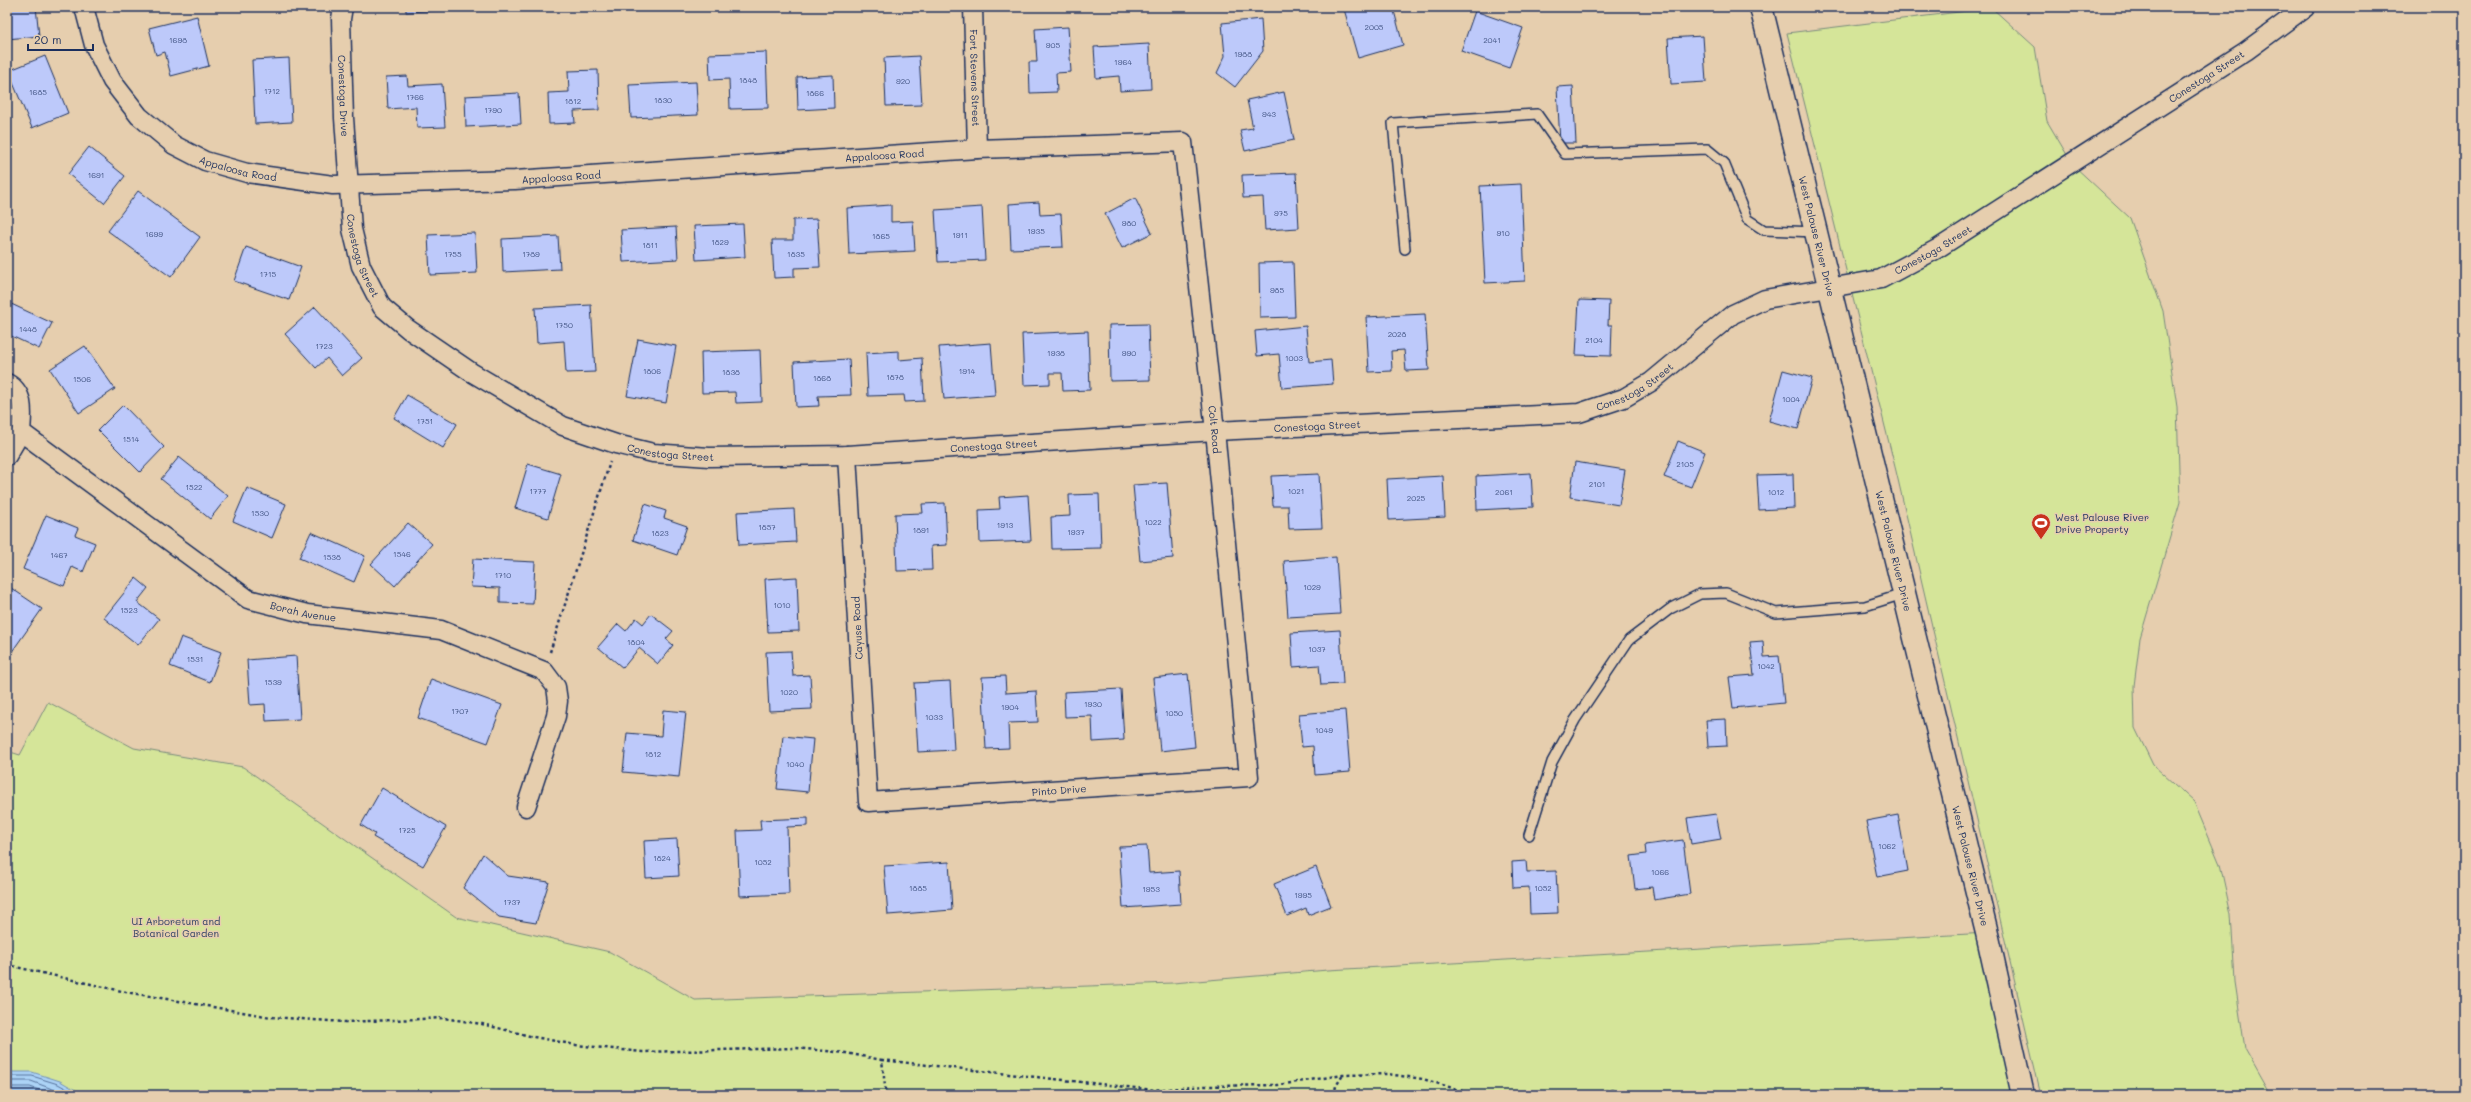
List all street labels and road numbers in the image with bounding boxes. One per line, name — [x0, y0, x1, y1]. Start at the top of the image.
street label: Fort Stevens Street — [967, 29, 983, 127]
street label: Conestoga Street — [2166, 47, 2247, 106]
street label: Conestoga Drive — [335, 55, 352, 137]
street label: Appaloosa Road — [845, 146, 924, 165]
street label: Appaloosa Road — [197, 152, 277, 184]
street label: Appaloosa Road — [521, 167, 601, 187]
street label: West Palouse River Drive — [1795, 175, 1838, 298]
street label: Conestoga Street — [344, 213, 383, 299]
street label: Conestoga Street — [1892, 222, 1974, 278]
street label: Conestoga Street — [1594, 360, 1676, 414]
street label: Colt Road — [1205, 405, 1224, 454]
street label: Conestoga Street — [1273, 417, 1361, 435]
street label: Conestoga Street — [950, 436, 1038, 455]
street label: Conestoga Street — [626, 440, 714, 464]
street label: West Palouse River Drive — [1872, 489, 1915, 613]
street label: Cayuse Road — [848, 596, 866, 660]
street label: Borah Avenue — [269, 598, 337, 624]
street label: Pinto Drive — [1031, 781, 1087, 799]
street label: West Palouse River Drive — [1949, 804, 1992, 928]

